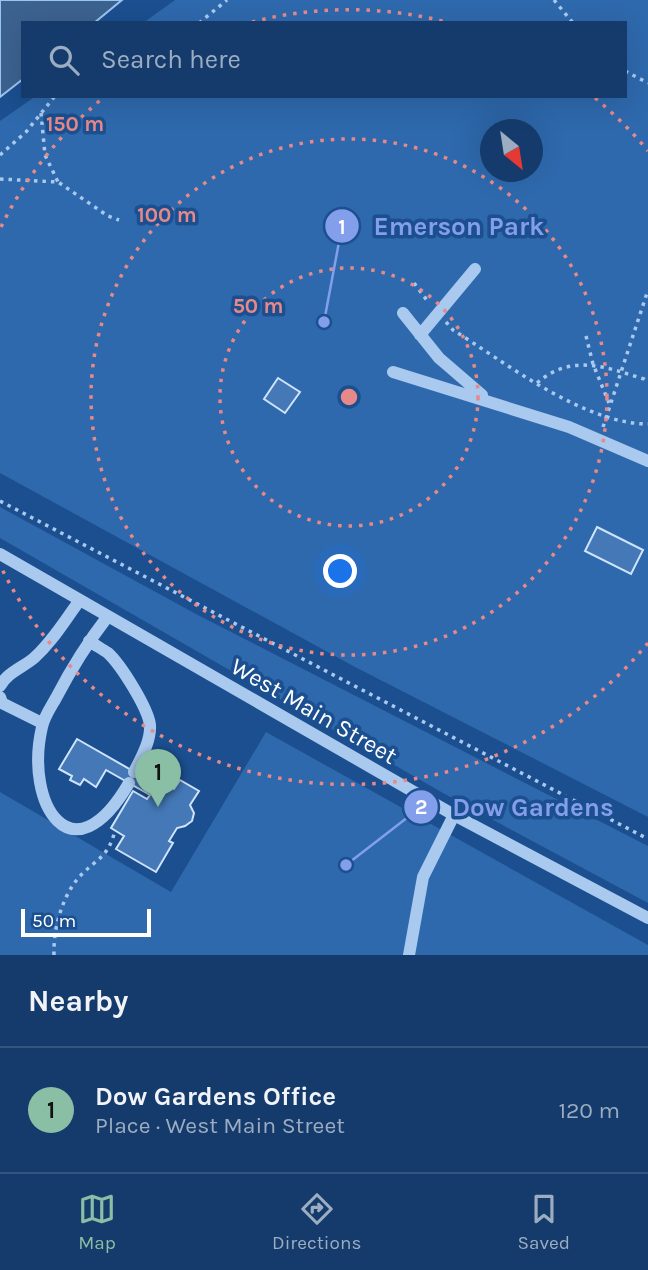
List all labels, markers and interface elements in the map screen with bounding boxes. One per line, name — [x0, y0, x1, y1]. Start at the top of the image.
search box — [21, 21, 627, 98]
icon: search — [45, 41, 83, 79]
text: Search here — [101, 44, 241, 75]
text: 150 m — [46, 112, 104, 136]
north arrow — [480, 119, 543, 182]
text: 100 m — [137, 203, 197, 227]
callout: Emerson Park — [324, 203, 558, 250]
text: Emerson Park — [373, 211, 545, 242]
text: 1 — [338, 215, 346, 239]
text: 50 m — [233, 294, 283, 318]
centre of rings — [337, 385, 361, 409]
your location — [323, 554, 357, 588]
street label: West Main Street — [226, 652, 402, 770]
pin: 1 — [135, 749, 181, 807]
callout: Dow Gardens — [404, 783, 628, 830]
text: Dow Gardens — [452, 792, 614, 823]
text: 2 — [415, 795, 427, 819]
scale bar — [21, 906, 150, 938]
text: 50 m — [32, 910, 76, 932]
text: Nearby — [28, 983, 128, 1019]
text: Dow Gardens Office — [95, 1081, 336, 1112]
text: 1 — [47, 1097, 55, 1124]
text: 120 m — [558, 1097, 620, 1124]
text: Place · West Main Street — [95, 1112, 345, 1139]
tab: Map — [78, 1190, 116, 1254]
tab: Directions — [272, 1190, 361, 1254]
tab: Saved — [517, 1190, 570, 1254]

